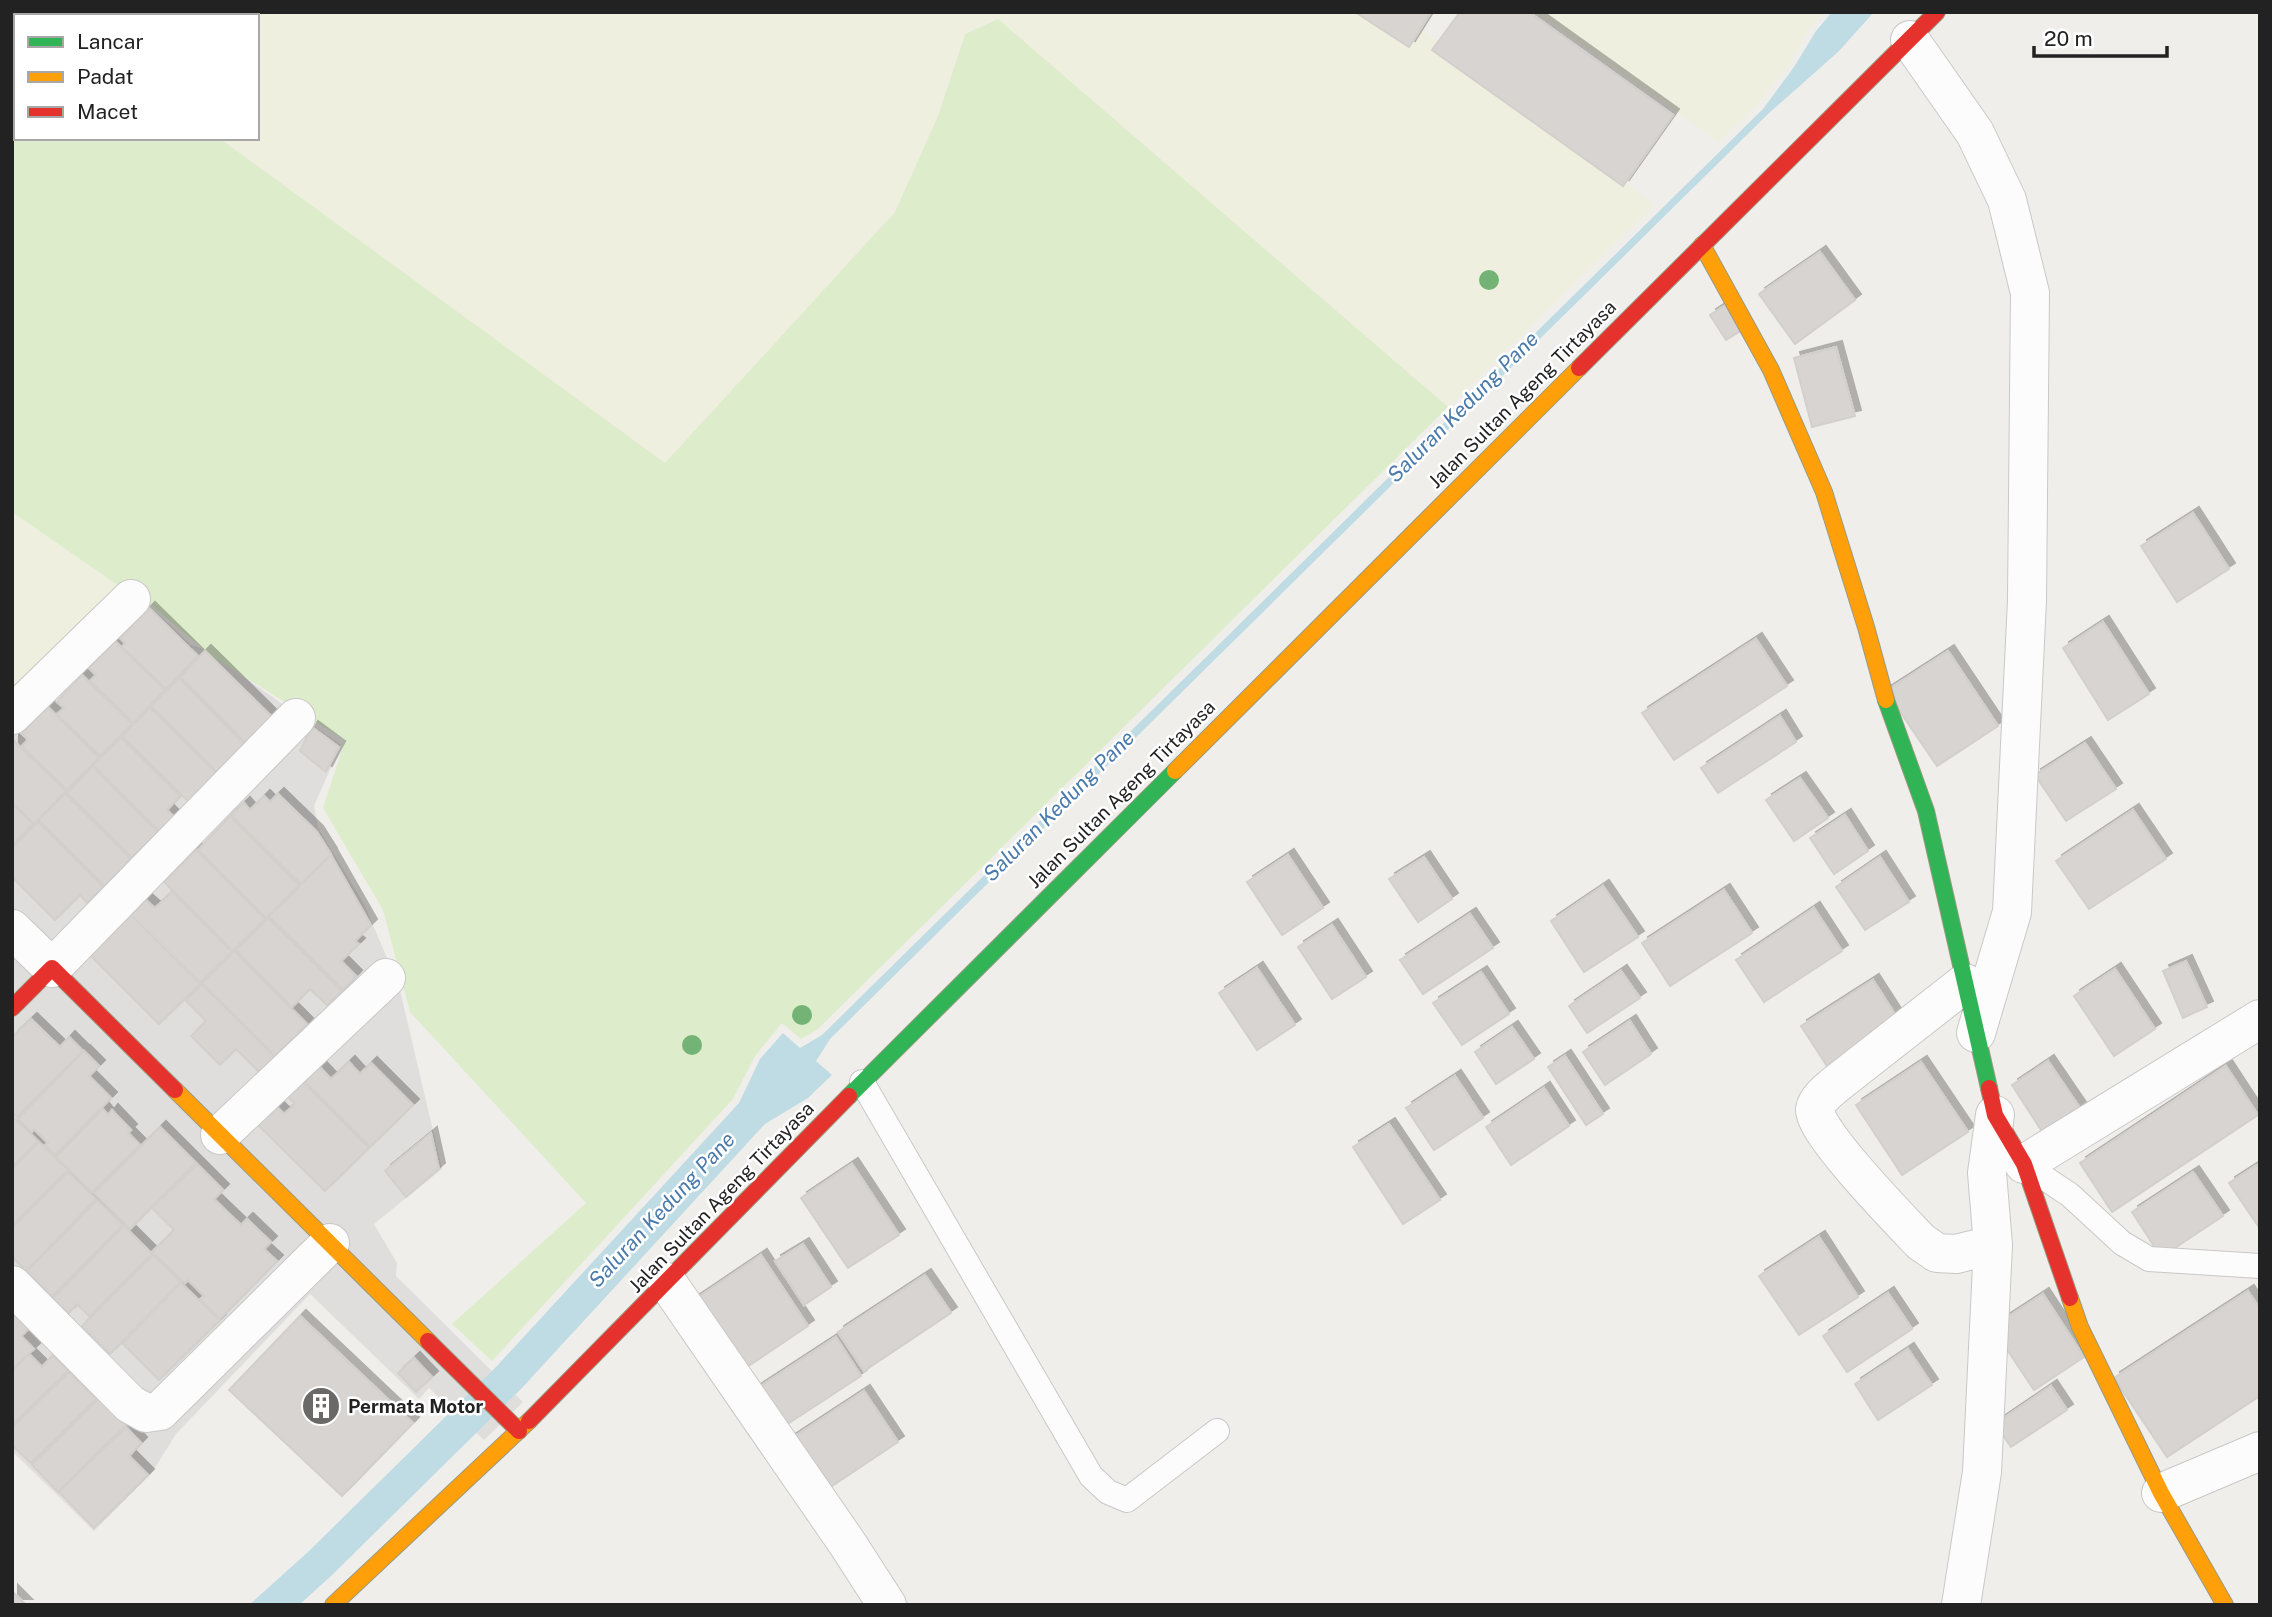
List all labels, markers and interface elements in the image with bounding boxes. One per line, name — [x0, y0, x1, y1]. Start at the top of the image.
legend — [14, 14, 259, 140]
scale bar — [2034, 14, 2167, 58]
text: 20 m — [2044, 26, 2093, 51]
text: Lancar — [77, 29, 144, 54]
text: Padat — [77, 64, 134, 89]
text: Macet — [77, 99, 138, 124]
street label: Jalan Sultan Ageng Tirtayasa — [1424, 296, 1620, 492]
water label: Saluran Kedung Pane — [1382, 326, 1543, 487]
street label: Jalan Sultan Ageng Tirtayasa — [1023, 696, 1219, 892]
water label: Saluran Kedung Pane — [978, 725, 1139, 886]
street label: Jalan Sultan Ageng Tirtayasa — [624, 1097, 818, 1297]
water label: Saluran Kedung Pane — [583, 1127, 740, 1292]
building icon: Permata Motor — [300, 1385, 342, 1427]
place label: Permata Motor — [348, 1395, 483, 1417]

